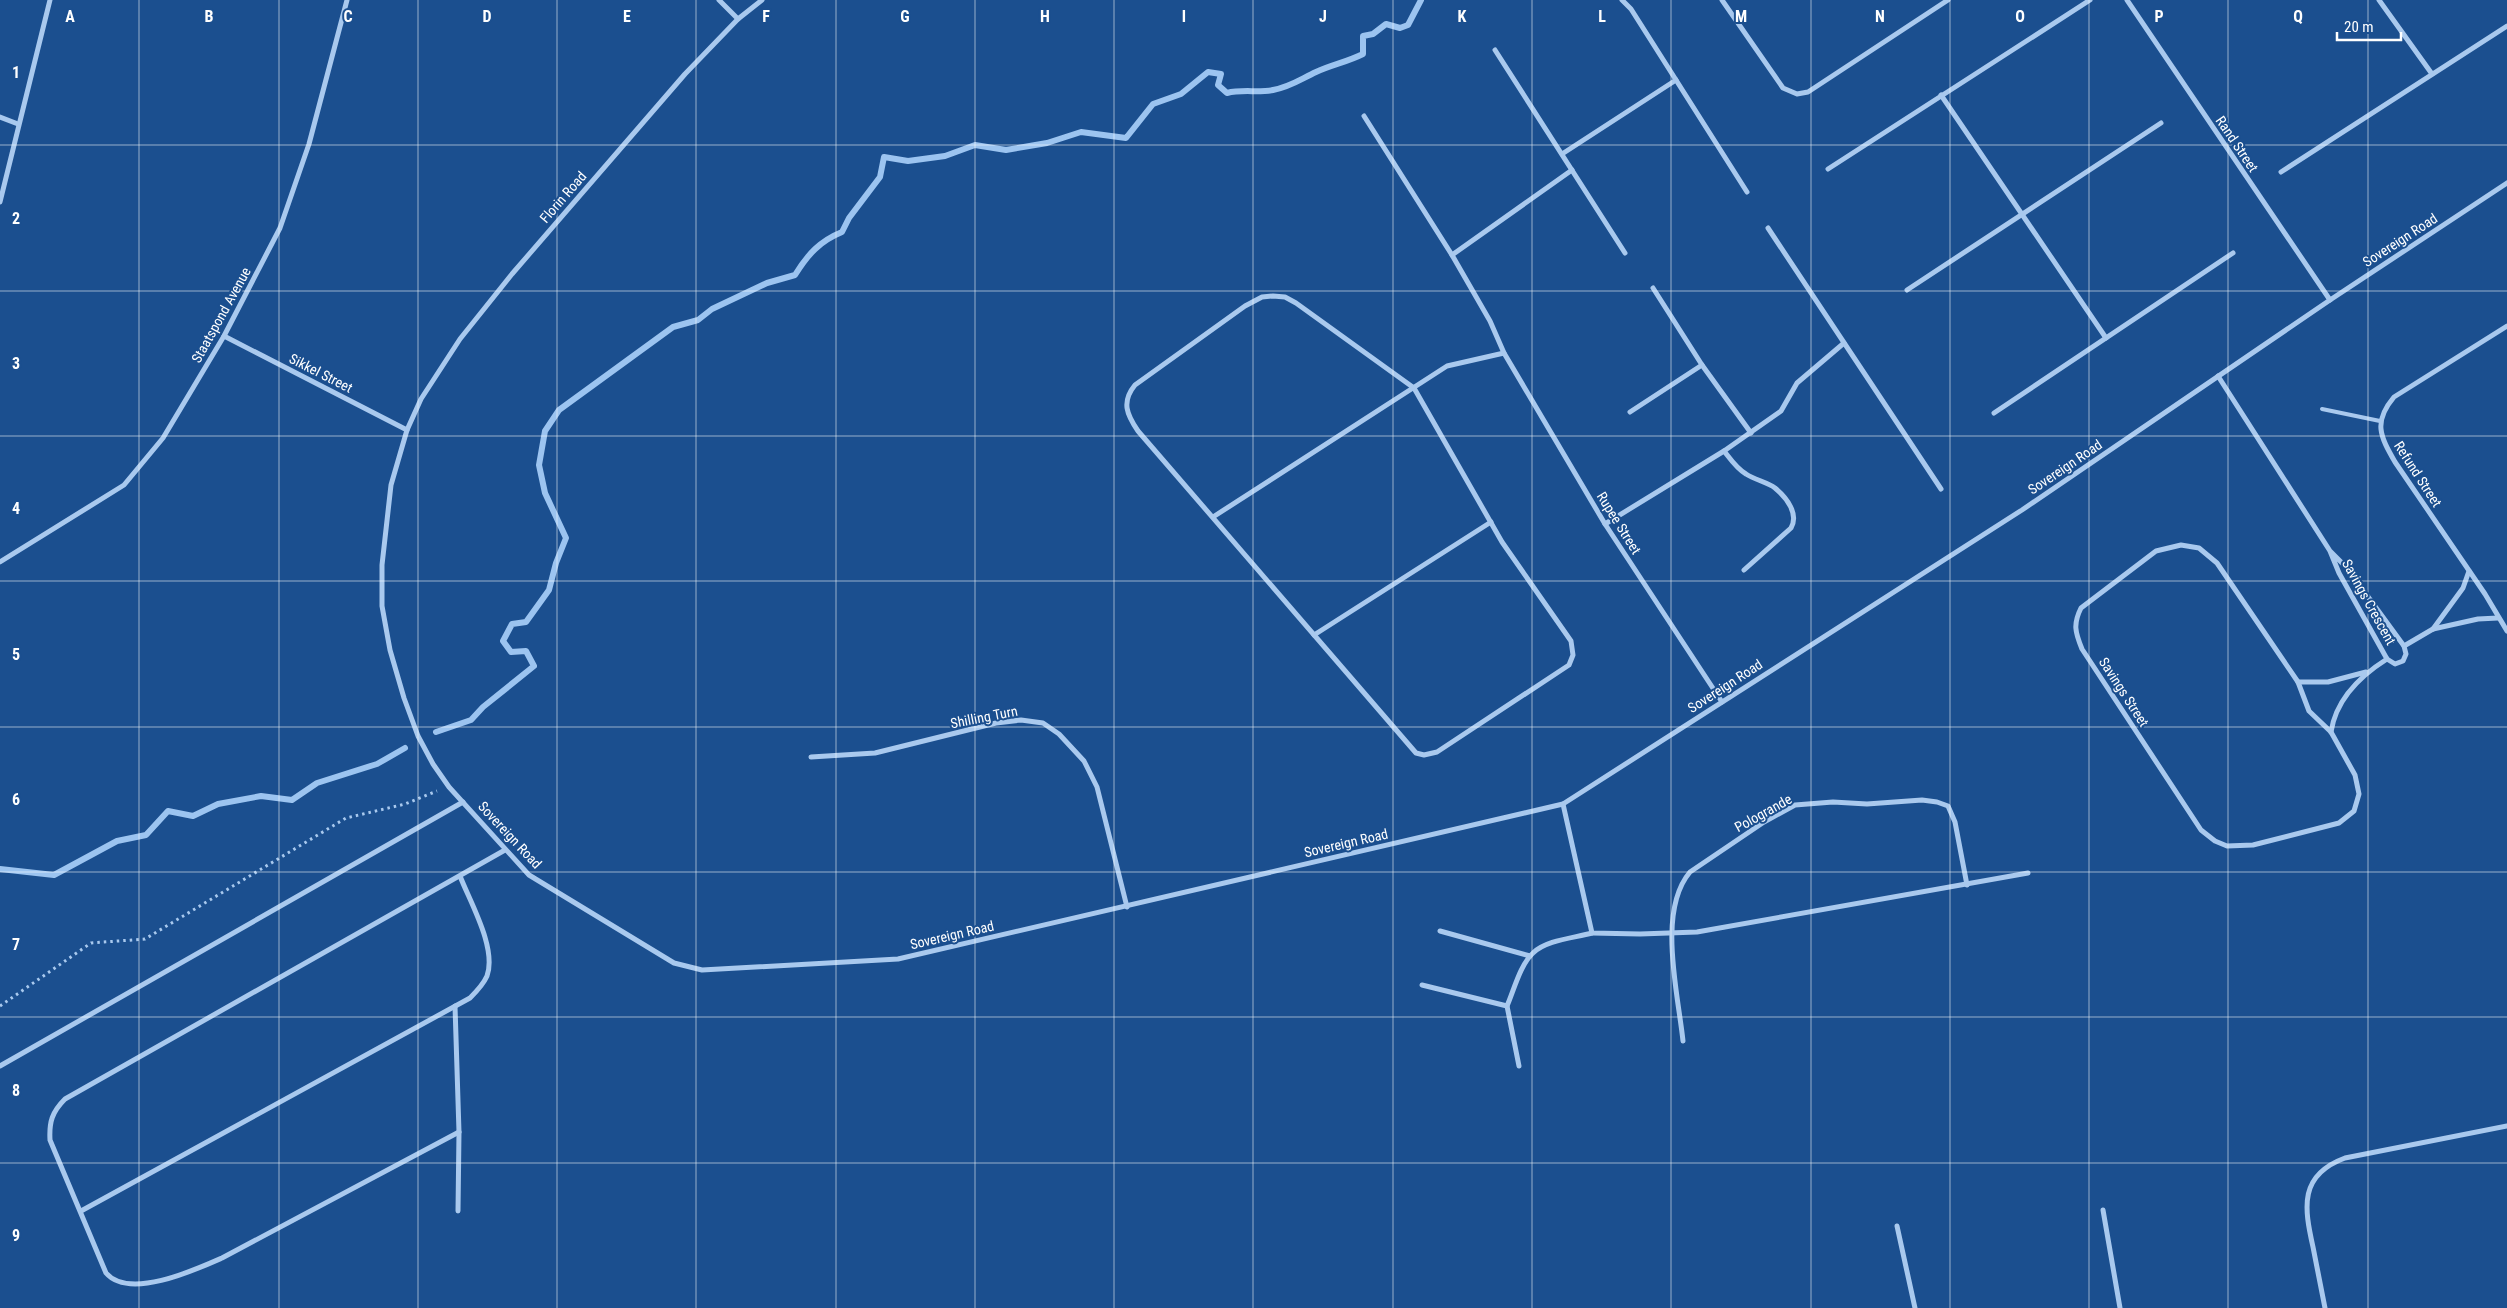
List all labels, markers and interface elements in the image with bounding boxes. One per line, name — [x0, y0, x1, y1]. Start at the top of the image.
text: A — [65, 7, 75, 26]
text: B — [205, 7, 214, 26]
text: C — [343, 7, 353, 26]
text: D — [482, 7, 492, 26]
text: E — [623, 7, 631, 26]
text: F — [762, 7, 770, 26]
text: G — [900, 7, 910, 26]
text: H — [1040, 7, 1050, 26]
text: I — [1182, 7, 1186, 26]
text: J — [1319, 7, 1327, 26]
text: K — [1458, 7, 1467, 26]
text: L — [1598, 7, 1606, 26]
text: M — [1735, 7, 1747, 26]
text: N — [1875, 7, 1885, 26]
text: O — [2015, 7, 2025, 26]
text: P — [2154, 7, 2164, 26]
text: Q — [2293, 7, 2303, 26]
scale bar — [2337, 10, 2401, 42]
text: 20 m — [2344, 18, 2374, 36]
text: 1 — [12, 63, 20, 82]
street label: Rand Street — [2213, 113, 2261, 175]
street label: Florin Road — [536, 168, 590, 226]
text: 2 — [12, 209, 20, 228]
street label: Sovereign Road — [2360, 210, 2440, 270]
street label: Staatspond Avenue — [188, 264, 254, 365]
street label: Sikkel Street — [287, 350, 355, 396]
text: 3 — [12, 354, 20, 373]
street label: Sovereign Road — [2025, 436, 2105, 498]
street label: Refund Street — [2391, 438, 2445, 510]
street label: Rupee Street — [1594, 489, 1644, 557]
text: 4 — [12, 499, 20, 518]
street label: Savings Crescent — [2339, 556, 2399, 648]
text: 5 — [12, 645, 20, 664]
street label: Savings Street — [2096, 654, 2152, 730]
street label: Sovereign Road — [1685, 656, 1765, 716]
street label: Shilling Turn — [949, 703, 1019, 731]
text: 6 — [12, 790, 20, 809]
street label: Pologrande — [1732, 791, 1795, 835]
street label: Sovereign Road — [475, 798, 545, 872]
street label: Sovereign Road — [1303, 826, 1389, 860]
street label: Sovereign Road — [909, 918, 995, 952]
text: 7 — [12, 935, 20, 954]
text: 8 — [12, 1081, 20, 1100]
text: 9 — [12, 1226, 20, 1245]

